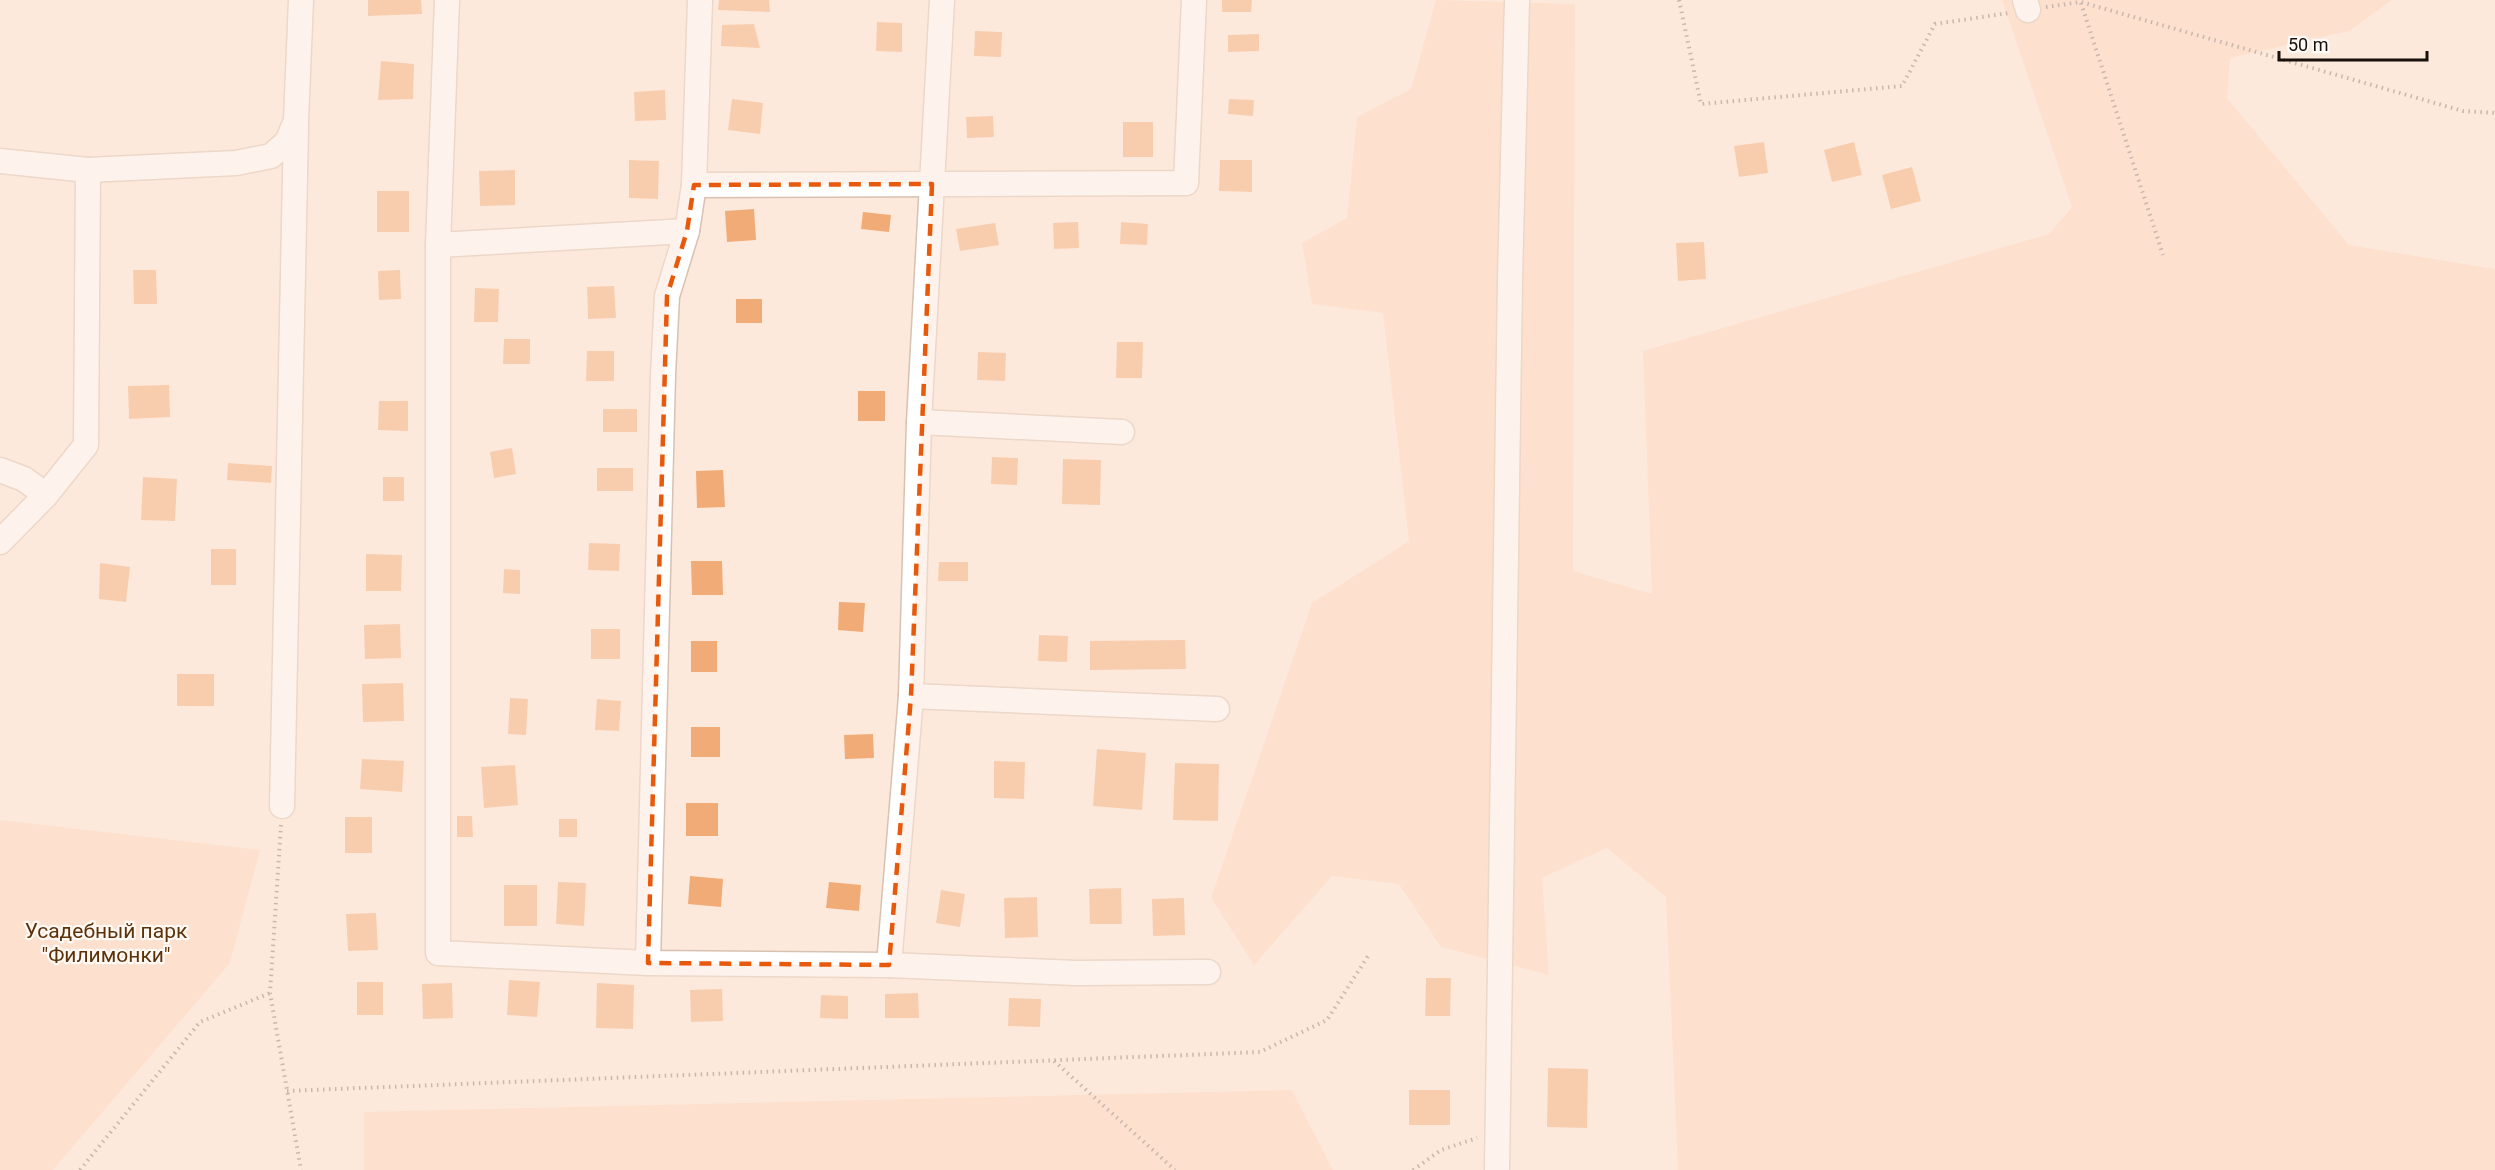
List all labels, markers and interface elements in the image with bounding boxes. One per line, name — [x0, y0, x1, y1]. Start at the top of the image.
scale bar — [2279, 24, 2428, 62]
text: 50 m — [2288, 34, 2328, 55]
park label: Усадебный парк "Филимонки" — [25, 919, 188, 967]

